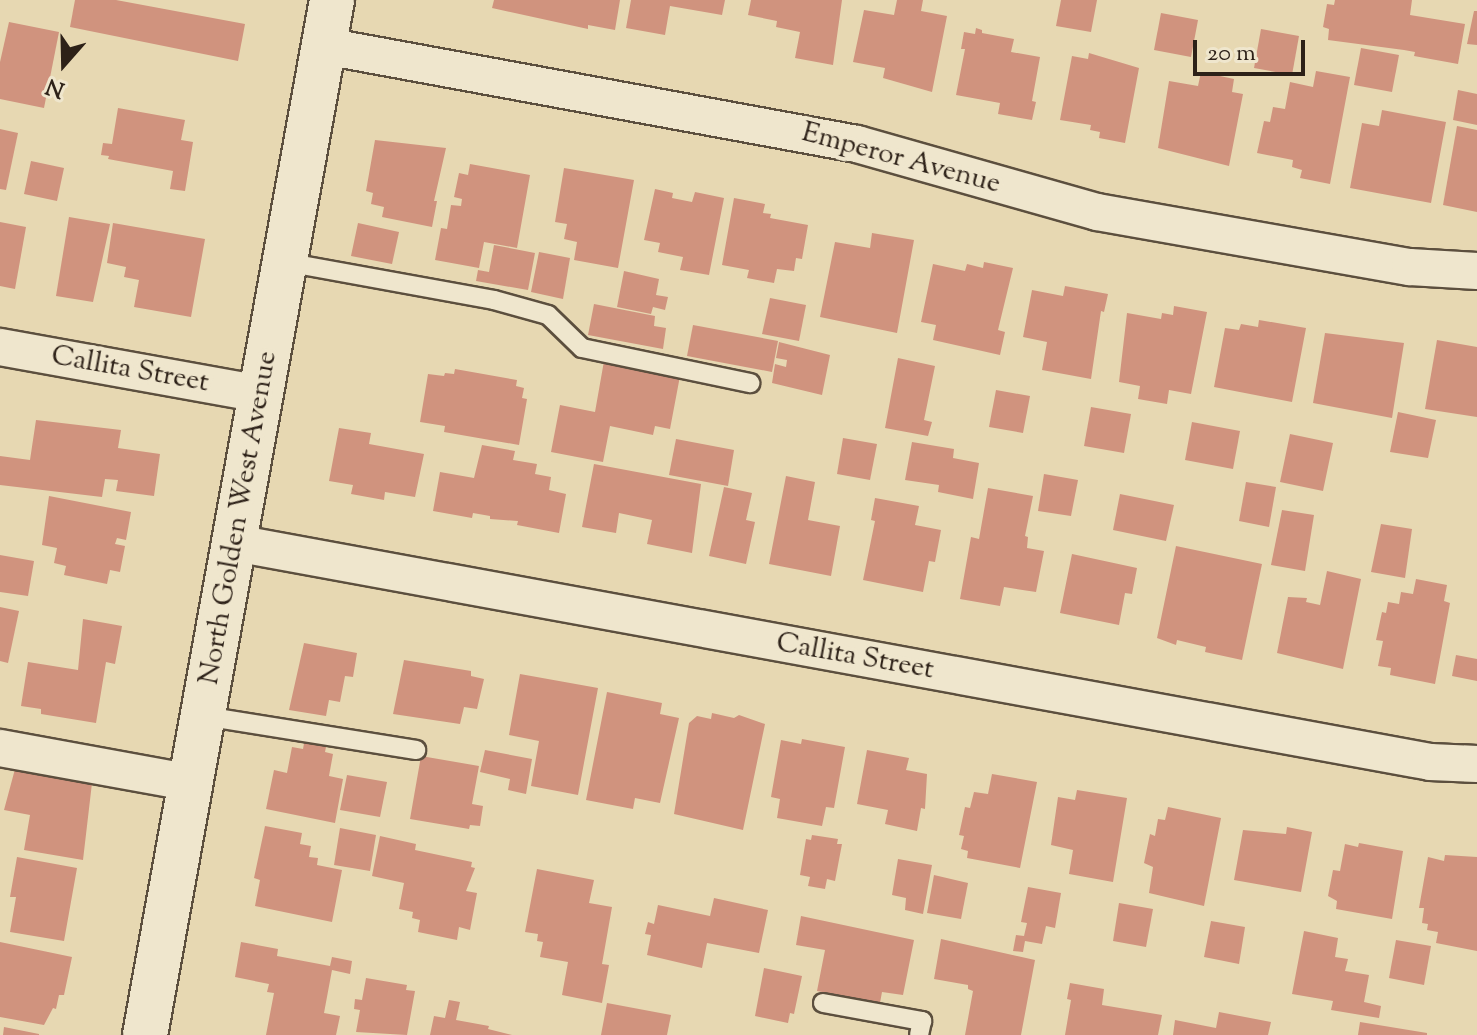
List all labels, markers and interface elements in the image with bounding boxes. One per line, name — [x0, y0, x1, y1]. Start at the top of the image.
north arrow — [24, 24, 104, 104]
scale bar — [1197, 24, 1309, 74]
text: 20 m — [1207, 37, 1256, 71]
text: N — [42, 69, 70, 105]
street label: Emperor Avenue — [798, 116, 1004, 202]
street label: Callita Street — [49, 340, 211, 400]
street label: North Golden West Avenue — [193, 349, 285, 687]
street label: Callita Street — [774, 627, 936, 687]

